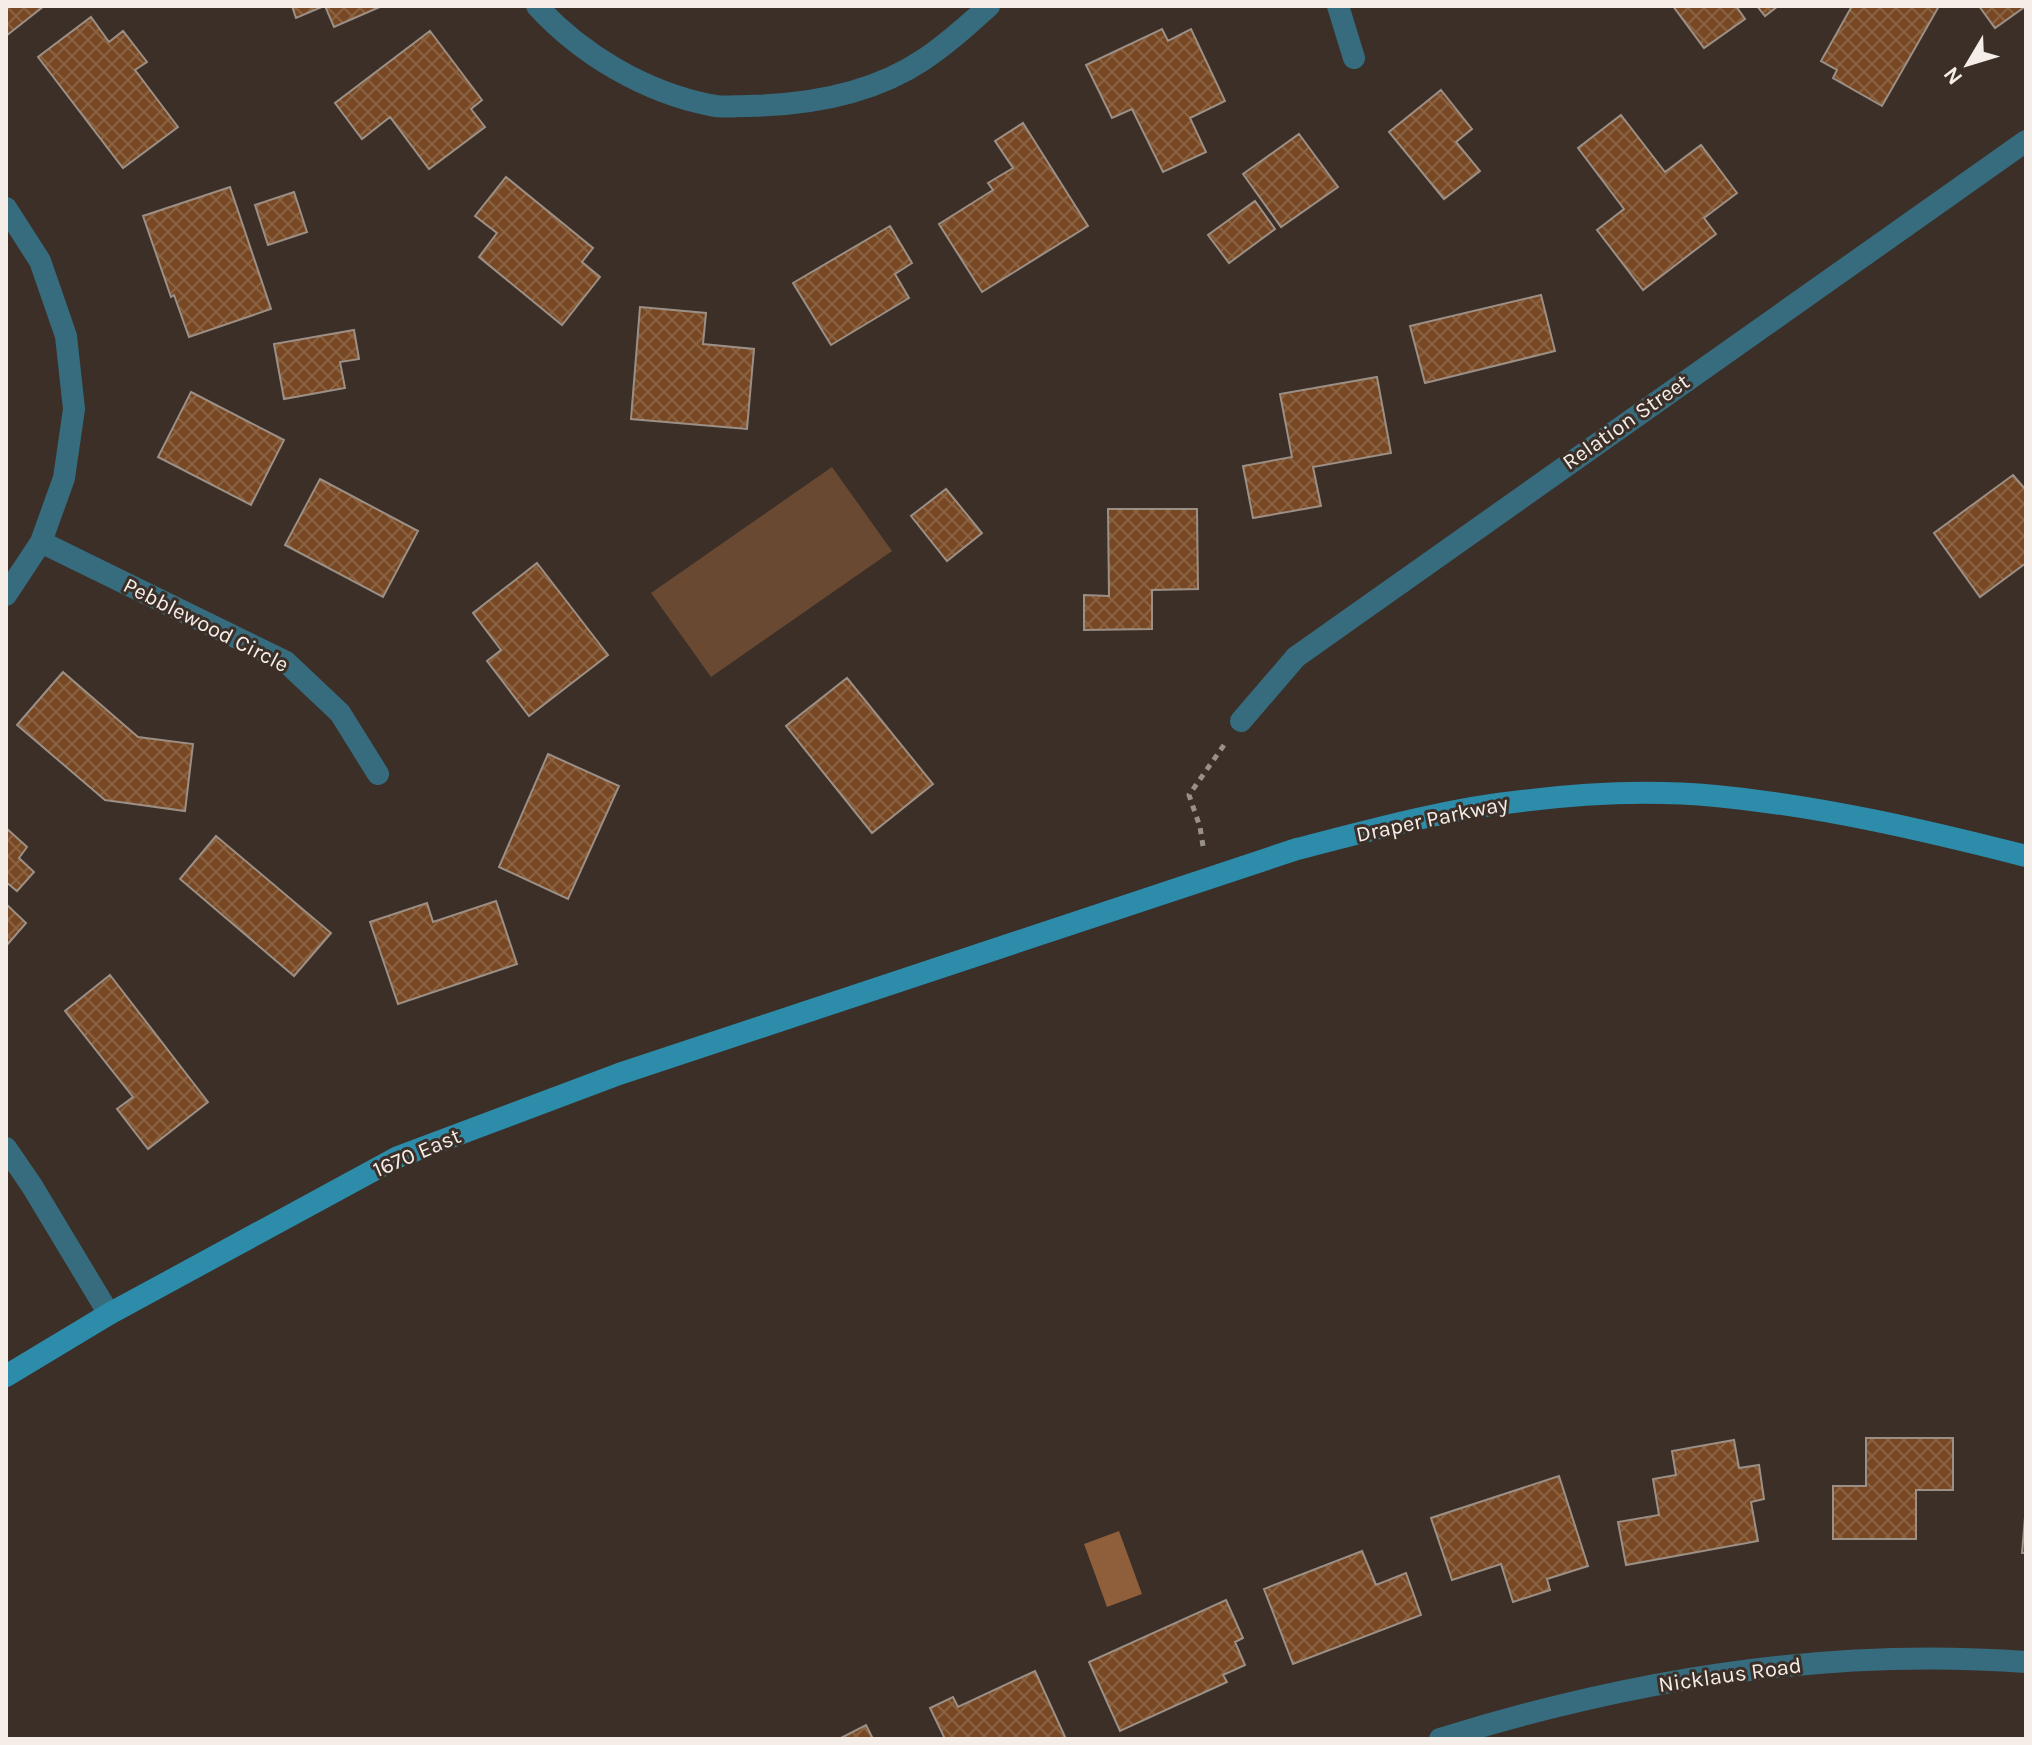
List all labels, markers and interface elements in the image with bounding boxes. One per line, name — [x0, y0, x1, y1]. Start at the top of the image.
north arrow — [1928, 24, 2008, 104]
text: N — [1938, 61, 1968, 90]
street label: Relation Street — [1558, 369, 1694, 475]
street label: Pebblewood Circle — [119, 572, 293, 678]
street label: Draper Parkway — [1354, 790, 1510, 848]
street label: 1670 East — [369, 1123, 465, 1183]
street label: Nicklaus Road — [1657, 1652, 1803, 1698]

